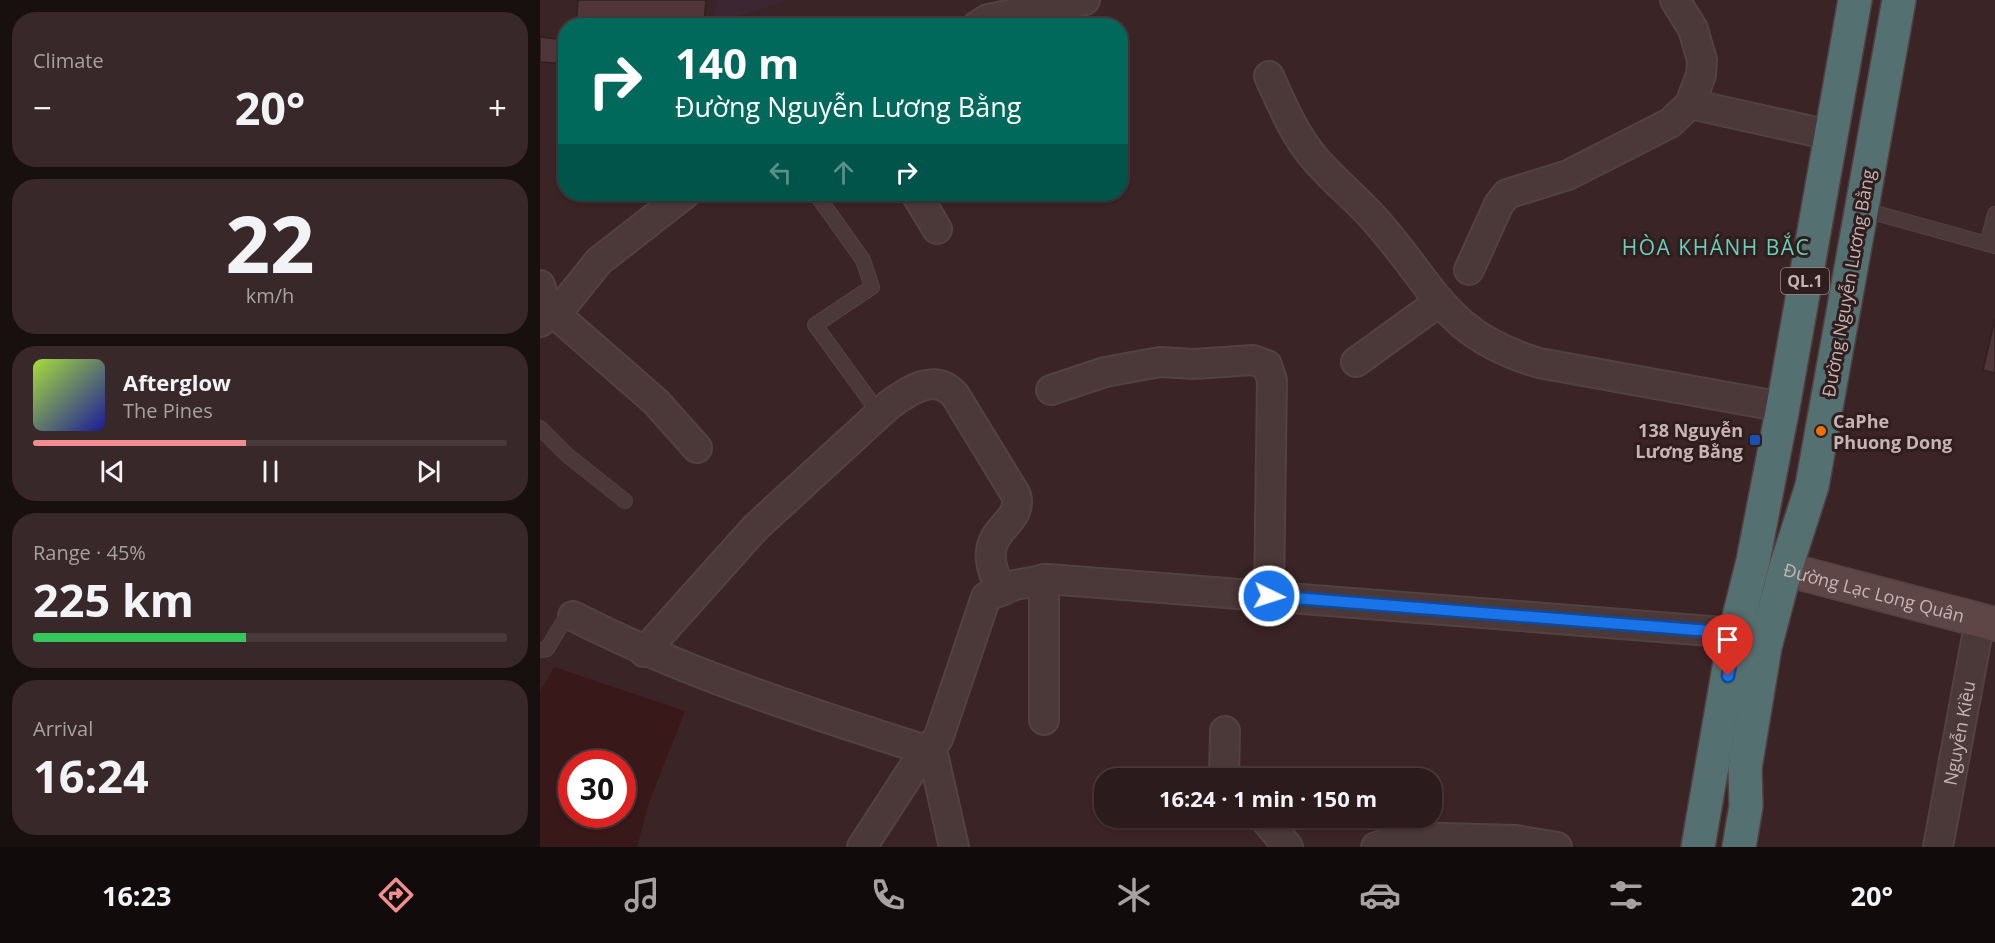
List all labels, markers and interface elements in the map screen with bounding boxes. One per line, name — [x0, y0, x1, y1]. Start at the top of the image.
text: 140 m — [675, 34, 799, 91]
icon: right — [576, 42, 654, 120]
text: Climate — [33, 47, 104, 74]
text: 20° — [235, 77, 305, 138]
text: − — [33, 85, 52, 130]
text: + — [488, 85, 507, 130]
text: Đường Nguyễn Lương Bằng — [675, 88, 1021, 125]
icon: left — [764, 156, 797, 189]
icon: ahead — [827, 156, 860, 189]
icon: right — [890, 156, 923, 189]
street label: Đường Nguyễn Lương Bằng — [1816, 167, 1880, 399]
text: 22 — [225, 190, 315, 296]
district label: HÒA KHÁNH BẮC — [1622, 232, 1810, 261]
road number: QL.1 — [1781, 268, 1829, 294]
text: km/h — [246, 282, 294, 309]
text: Afterglow — [123, 367, 231, 397]
text: The Pines — [123, 397, 213, 424]
place label: CaPhe Phuong Dong — [1833, 409, 1952, 454]
place label: 138 Nguyễn Lương Bằng — [1635, 418, 1743, 463]
marker: CaPhe Phuong Dong — [1814, 424, 1828, 438]
marker: 138 Nguyễn Lương Bằng — [1748, 433, 1762, 447]
icon: previous — [96, 455, 129, 488]
icon: pause — [254, 455, 287, 488]
icon: next — [412, 455, 445, 488]
text: Range · 45% — [33, 539, 146, 566]
street label: Đường Lạc Long Quân — [1781, 557, 1967, 628]
position arrow — [1237, 564, 1301, 628]
text: 225 km — [33, 569, 194, 630]
pin — [1702, 614, 1753, 676]
icon: arrive — [1711, 623, 1744, 656]
street label: Nguyễn Kiều — [1938, 679, 1981, 787]
text: Arrival — [33, 715, 93, 742]
text: 16:24 — [33, 745, 149, 806]
speed limit sign: 30 — [558, 750, 636, 828]
text: 16:24 · 1 min · 150 m — [1159, 783, 1377, 813]
icon: directions — [375, 874, 417, 916]
icon: music — [621, 874, 663, 916]
icon: phone — [867, 874, 909, 916]
icon: climate — [1113, 874, 1155, 916]
icon: car — [1359, 874, 1401, 916]
icon: filters — [1605, 874, 1647, 916]
text: 16:23 — [102, 877, 171, 914]
text: 20° — [1851, 877, 1893, 914]

